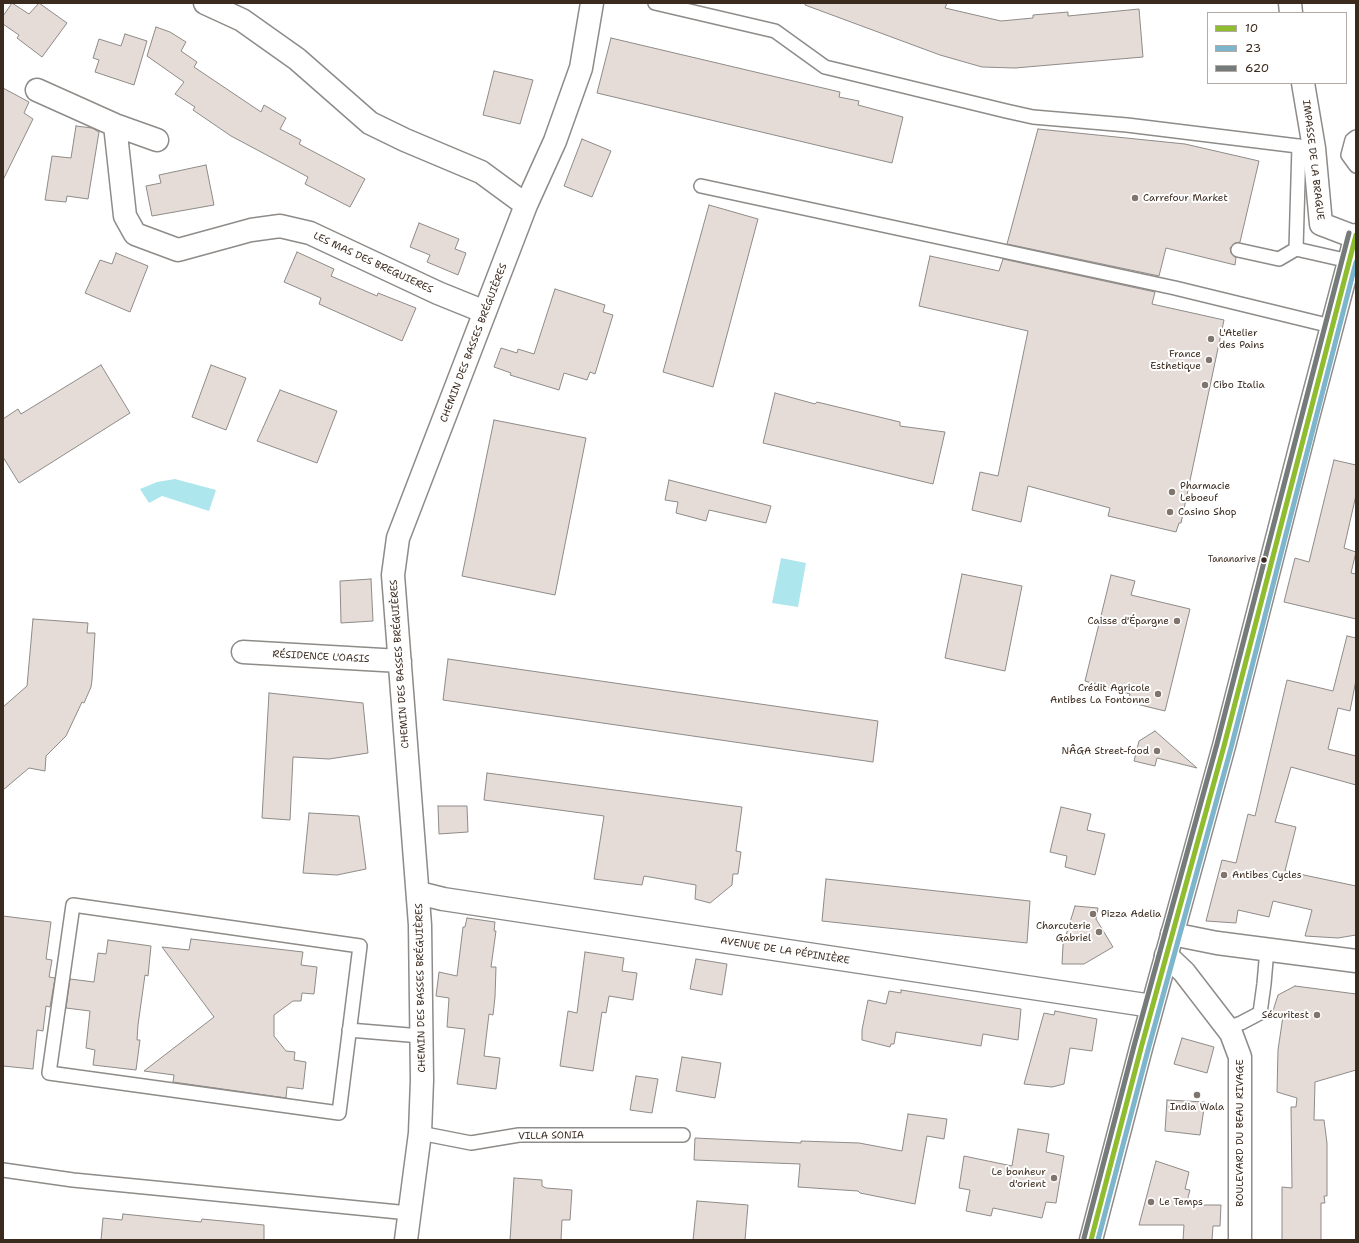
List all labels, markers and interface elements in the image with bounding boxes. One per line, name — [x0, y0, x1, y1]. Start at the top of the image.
legend — [1207, 12, 1347, 84]
text: 10 — [1245, 20, 1258, 36]
text: 23 — [1245, 40, 1261, 56]
text: 620 — [1245, 60, 1269, 76]
street label: IMPASSE DE LA BRAGUE — [1300, 99, 1326, 221]
place label: Carrefour Market — [1143, 192, 1228, 204]
marker: Carrefour Market — [1130, 193, 1140, 203]
street label: LES MAS DES BREGUIERES — [311, 230, 435, 296]
street label: CHEMIN DES BASSES BRÉGUIÈRES — [438, 262, 510, 424]
place label: L'Atelier des Pains — [1219, 327, 1264, 350]
marker: L'Atelier des Pains — [1206, 334, 1216, 344]
place label: France Esthetique — [1150, 348, 1201, 372]
marker: France Esthetique — [1204, 355, 1214, 365]
place label: Cibo Italia — [1213, 379, 1265, 391]
marker: Cibo Italia — [1200, 380, 1210, 390]
place label: Pharmacie Leboeuf — [1180, 480, 1230, 504]
marker: Pharmacie Leboeuf — [1167, 487, 1177, 497]
place label: Casino Shop — [1178, 506, 1236, 518]
marker: Casino Shop — [1165, 507, 1175, 517]
place label: Tananarive — [1208, 555, 1256, 565]
marker: Tananarive — [1259, 555, 1269, 565]
street label: CHEMIN DES BASSES BRÉGUIÈRES — [388, 579, 412, 749]
place label: Caisse d'Épargne — [1087, 615, 1169, 627]
marker: Caisse d'Épargne — [1172, 616, 1182, 626]
street label: RÉSIDENCE L'OASIS — [272, 648, 370, 666]
place label: Crédit Agricole Antibes La Fontonne — [1050, 682, 1150, 706]
marker: Crédit Agricole Antibes La Fontonne — [1153, 689, 1163, 699]
place label: NÂGA Street-food — [1062, 745, 1149, 757]
marker: NÂGA Street-food — [1152, 746, 1162, 756]
place label: Antibes Cycles — [1232, 869, 1302, 881]
marker: Antibes Cycles — [1219, 870, 1229, 880]
street label: CHEMIN DES BASSES BRÉGUIÈRES — [414, 903, 428, 1073]
place label: Pizza Adelia — [1101, 908, 1161, 920]
marker: Pizza Adelia — [1088, 909, 1098, 919]
place label: Charcuterie Gabriel — [1036, 920, 1091, 944]
marker: Charcuterie Gabriel — [1094, 927, 1104, 937]
street label: AVENUE DE LA PÉPINIÈRE — [719, 935, 851, 967]
place label: Sécuritest — [1262, 1009, 1309, 1021]
marker: Sécuritest — [1312, 1010, 1322, 1020]
street label: BOULEVARD DU BEAU RIVAGE — [1234, 1059, 1246, 1207]
marker: India Wala — [1192, 1090, 1202, 1100]
place label: India Wala — [1170, 1101, 1224, 1113]
street label: VILLA SONIA — [518, 1129, 584, 1143]
place label: Le bonheur d'orient — [992, 1166, 1046, 1190]
marker: Le bonheur d'orient — [1049, 1173, 1059, 1183]
place label: Le Temps — [1159, 1196, 1203, 1208]
marker: Le Temps — [1146, 1197, 1156, 1207]

